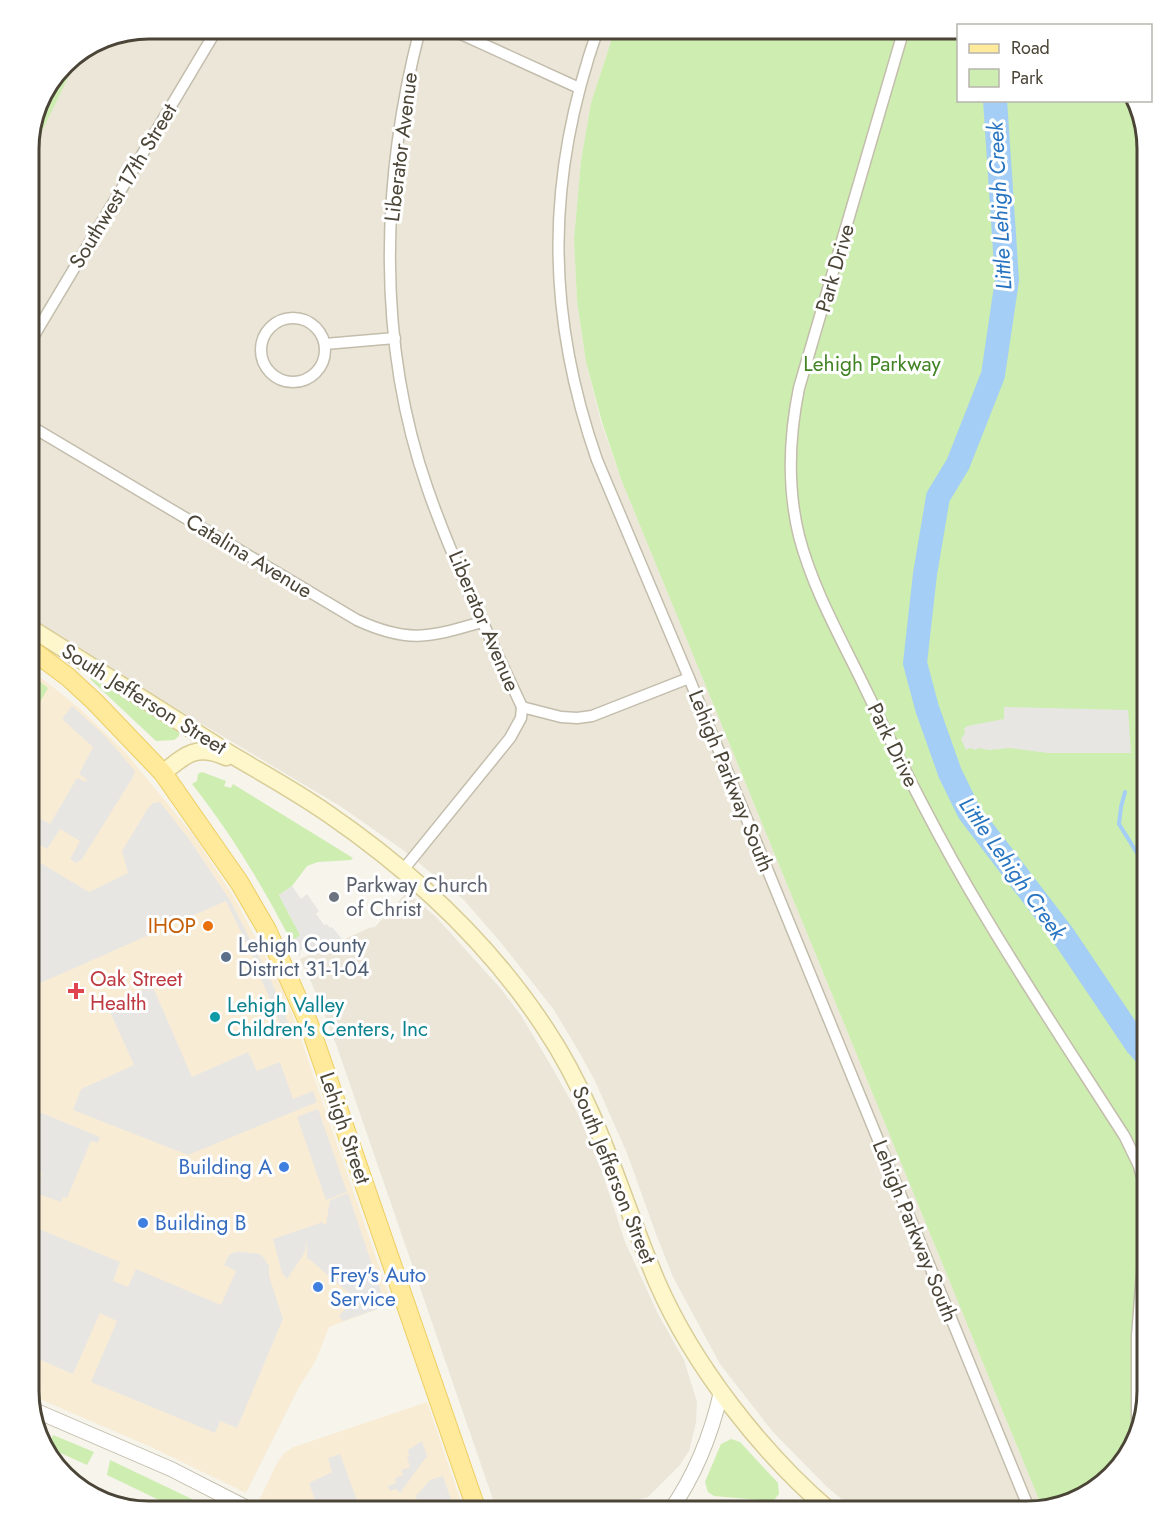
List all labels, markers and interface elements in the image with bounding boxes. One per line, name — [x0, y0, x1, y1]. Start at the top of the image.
legend — [957, 24, 1152, 102]
text: Road — [1011, 35, 1050, 61]
text: Park — [1011, 65, 1043, 91]
street label: Liberator Avenue — [377, 70, 425, 223]
street label: Southwest 17th Street — [62, 98, 184, 274]
water label: Little Lehigh Creek — [979, 120, 1019, 291]
street label: Park Drive — [808, 220, 862, 316]
park label: Lehigh Parkway — [803, 349, 941, 379]
street label: Catalina Avenue — [180, 506, 318, 606]
street label: Liberator Avenue — [441, 546, 527, 696]
street label: South Jefferson Street — [56, 636, 232, 762]
street label: Lehigh Parkway South — [681, 686, 781, 876]
street label: Park Drive — [860, 698, 926, 792]
water label: Little Lehigh Creek — [952, 790, 1075, 947]
place label: Parkway Church of Christ — [346, 870, 488, 924]
marker: Parkway Church of Christ — [327, 890, 341, 904]
place label: IHOP — [148, 911, 196, 941]
marker: IHOP — [201, 919, 215, 933]
place label: Lehigh County District 31-1-04 — [238, 930, 369, 984]
marker: Lehigh County District 31-1-04 — [219, 950, 233, 964]
place label: Oak Street Health — [90, 964, 182, 1018]
marker: Oak Street Health — [67, 982, 85, 1000]
place label: Lehigh Valley Children's Centers, Inc — [227, 990, 428, 1044]
marker: Lehigh Valley Children's Centers, Inc — [208, 1010, 222, 1024]
street label: Lehigh Street — [312, 1068, 378, 1188]
street label: South Jefferson Street — [565, 1081, 663, 1269]
street label: Lehigh Parkway South — [865, 1136, 965, 1326]
place label: Building A — [178, 1152, 272, 1182]
marker: Building A — [277, 1160, 291, 1174]
place label: Building B — [155, 1208, 246, 1238]
marker: Building B — [136, 1216, 150, 1230]
place label: Frey's Auto Service — [330, 1260, 426, 1314]
marker: Frey's Auto Service — [311, 1280, 325, 1294]

